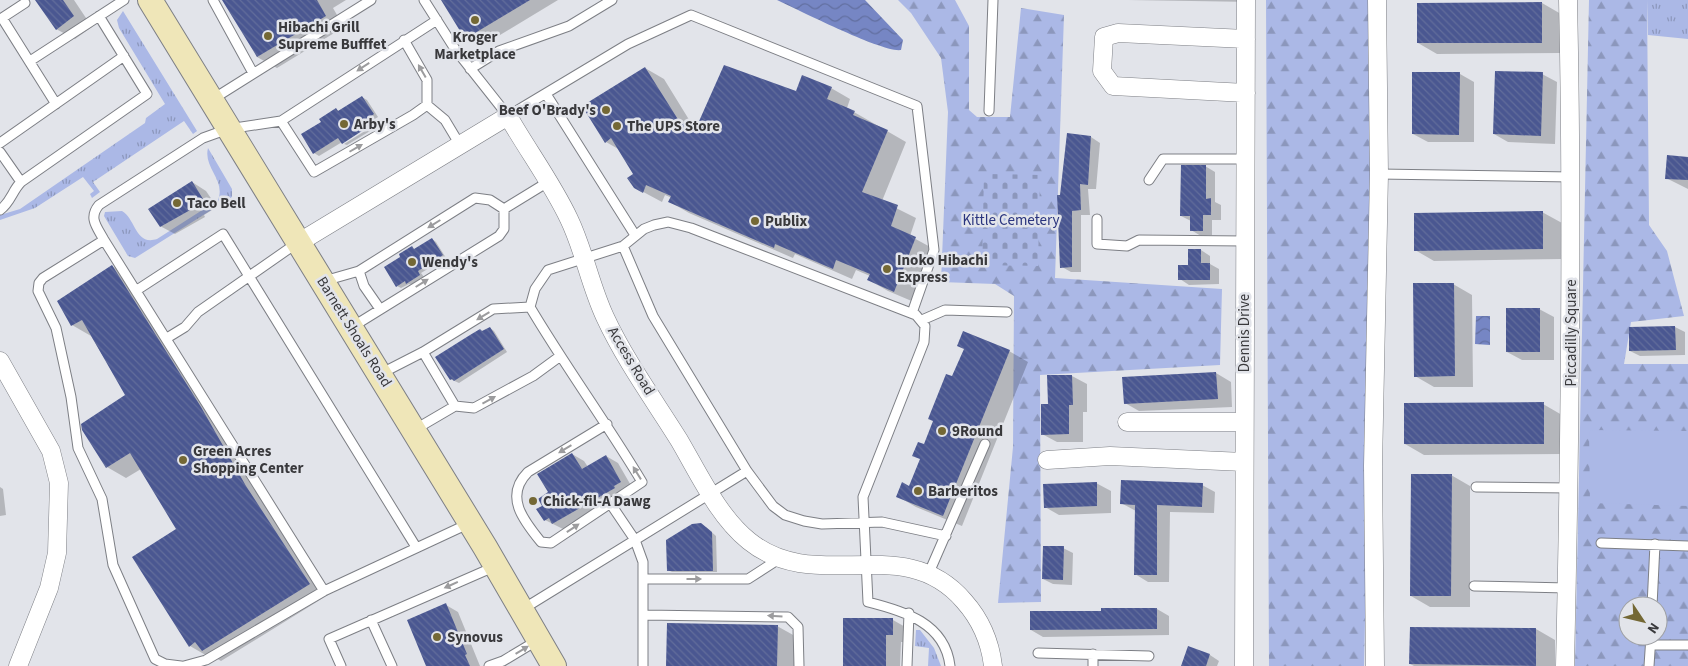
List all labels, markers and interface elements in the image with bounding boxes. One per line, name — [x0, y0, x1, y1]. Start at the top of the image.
marker: Kroger Marketplace — [469, 14, 481, 26]
place label: Hibachi Grill Supreme Bufffet — [278, 17, 387, 55]
place label: Kroger Marketplace — [434, 27, 516, 65]
marker: Hibachi Grill Supreme Bufffet — [262, 30, 274, 42]
one-way arrow — [357, 62, 370, 72]
one-way arrow — [418, 63, 426, 78]
place label: Beef O'Brady's — [499, 100, 596, 121]
marker: Beef O'Brady's — [600, 104, 612, 116]
place label: Arby's — [353, 114, 396, 135]
place label: The UPS Store — [627, 116, 720, 137]
marker: Arby's — [338, 118, 350, 130]
marker: The UPS Store — [611, 120, 623, 132]
one-way arrow — [350, 143, 363, 152]
place label: Taco Bell — [187, 193, 246, 214]
marker: Taco Bell — [171, 197, 183, 209]
park label: Kittle Cemetery — [962, 210, 1060, 231]
place label: Publix — [765, 211, 807, 232]
marker: Publix — [749, 215, 761, 227]
one-way arrow — [427, 220, 440, 229]
place label: Inoko Hibachi Express — [897, 250, 988, 288]
place label: Wendy's — [422, 252, 478, 273]
marker: Wendy's — [406, 256, 418, 268]
marker: Inoko Hibachi Express — [881, 263, 893, 275]
street label: Barnett Shoals Road — [311, 273, 397, 391]
one-way arrow — [415, 279, 428, 288]
street label: Piccadilly Square — [1561, 279, 1582, 387]
street label: Dennis Drive — [1234, 294, 1255, 372]
one-way arrow — [476, 311, 489, 320]
street label: Access Road — [602, 323, 660, 399]
one-way arrow — [482, 396, 495, 405]
place label: 9Round — [952, 421, 1003, 442]
marker: 9Round — [936, 425, 948, 437]
place label: Green Acres Shopping Center — [193, 441, 303, 479]
one-way arrow — [559, 445, 572, 454]
marker: Green Acres Shopping Center — [177, 454, 189, 466]
one-way arrow — [632, 466, 641, 480]
place label: Barberitos — [928, 481, 998, 502]
marker: Barberitos — [912, 485, 924, 497]
place label: Chick-fil-A Dawg — [543, 491, 651, 512]
marker: Chick-fil-A Dawg — [527, 495, 539, 507]
one-way arrow — [567, 523, 580, 533]
one-way arrow — [686, 575, 702, 583]
one-way arrow — [444, 581, 458, 589]
north arrow — [1618, 596, 1668, 646]
one-way arrow — [767, 612, 783, 620]
text: N — [1642, 618, 1664, 637]
place label: Synovus — [447, 627, 503, 648]
marker: Synovus — [431, 631, 443, 643]
one-way arrow — [514, 646, 529, 654]

